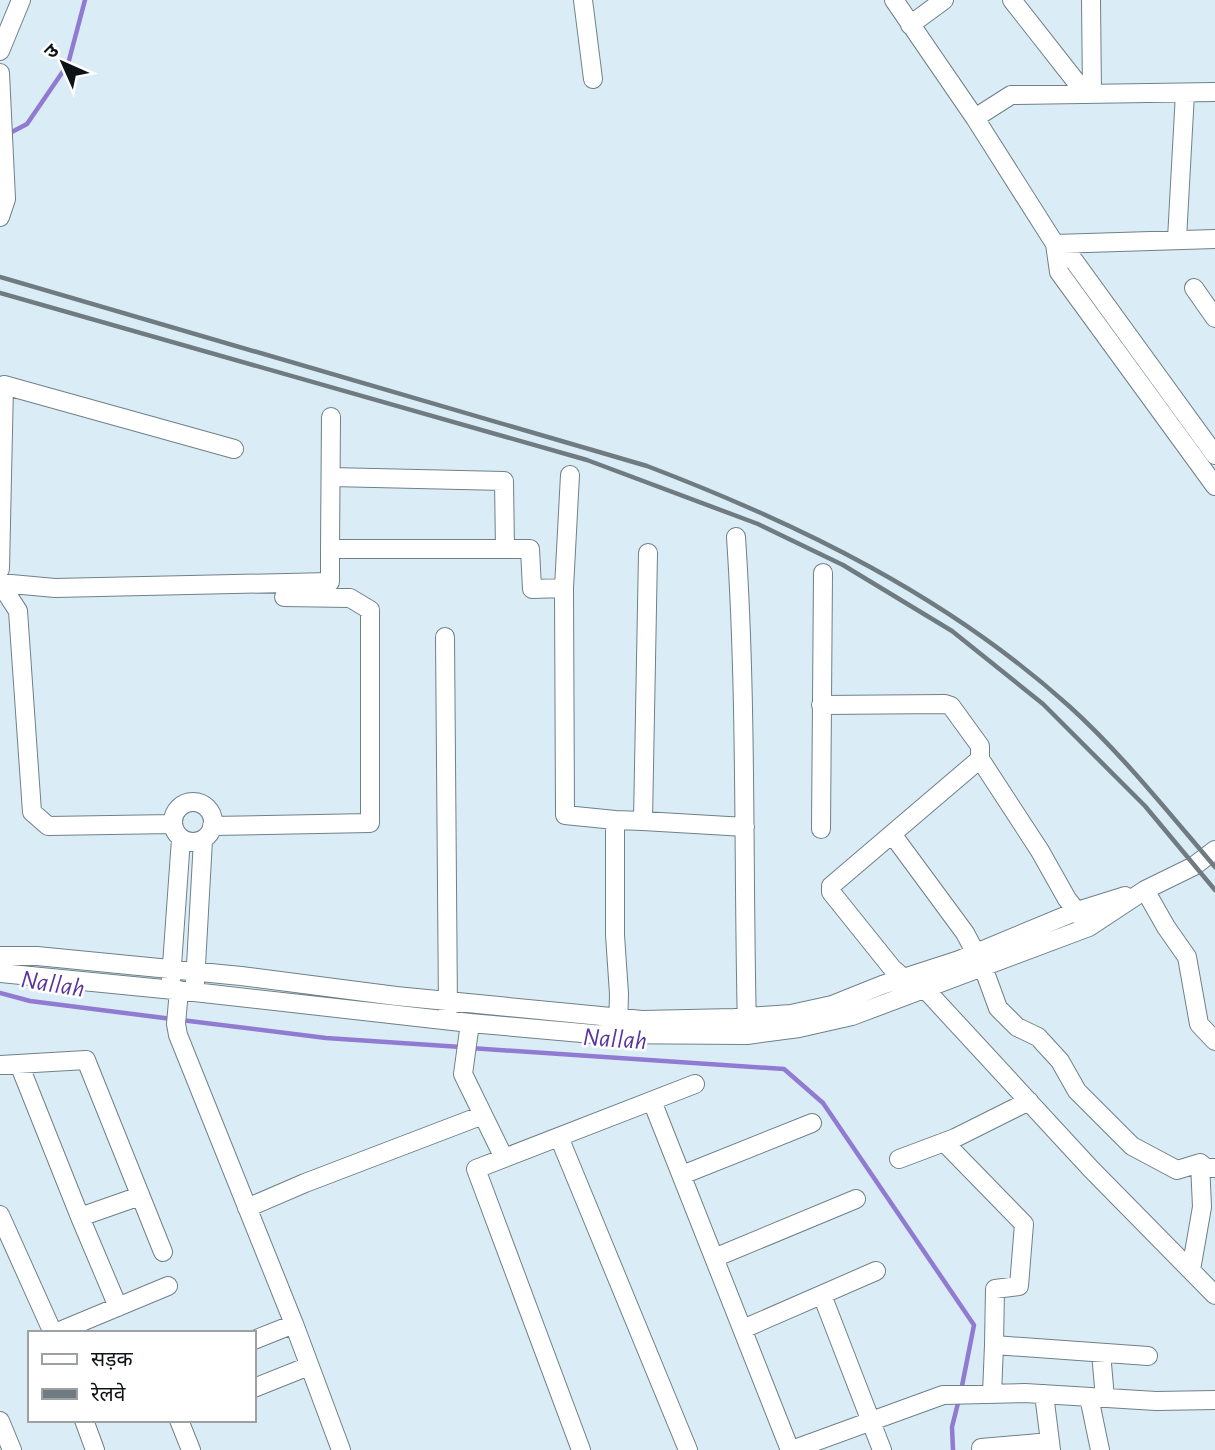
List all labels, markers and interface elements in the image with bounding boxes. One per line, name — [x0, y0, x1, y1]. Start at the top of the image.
north arrow — [28, 28, 98, 98]
text: उ — [41, 41, 63, 63]
water label: Nallah — [19, 966, 87, 1002]
water label: Nallah — [582, 1024, 648, 1054]
legend — [28, 1331, 256, 1422]
text: सड़क — [91, 1349, 133, 1370]
text: रेलवे — [90, 1382, 126, 1405]

